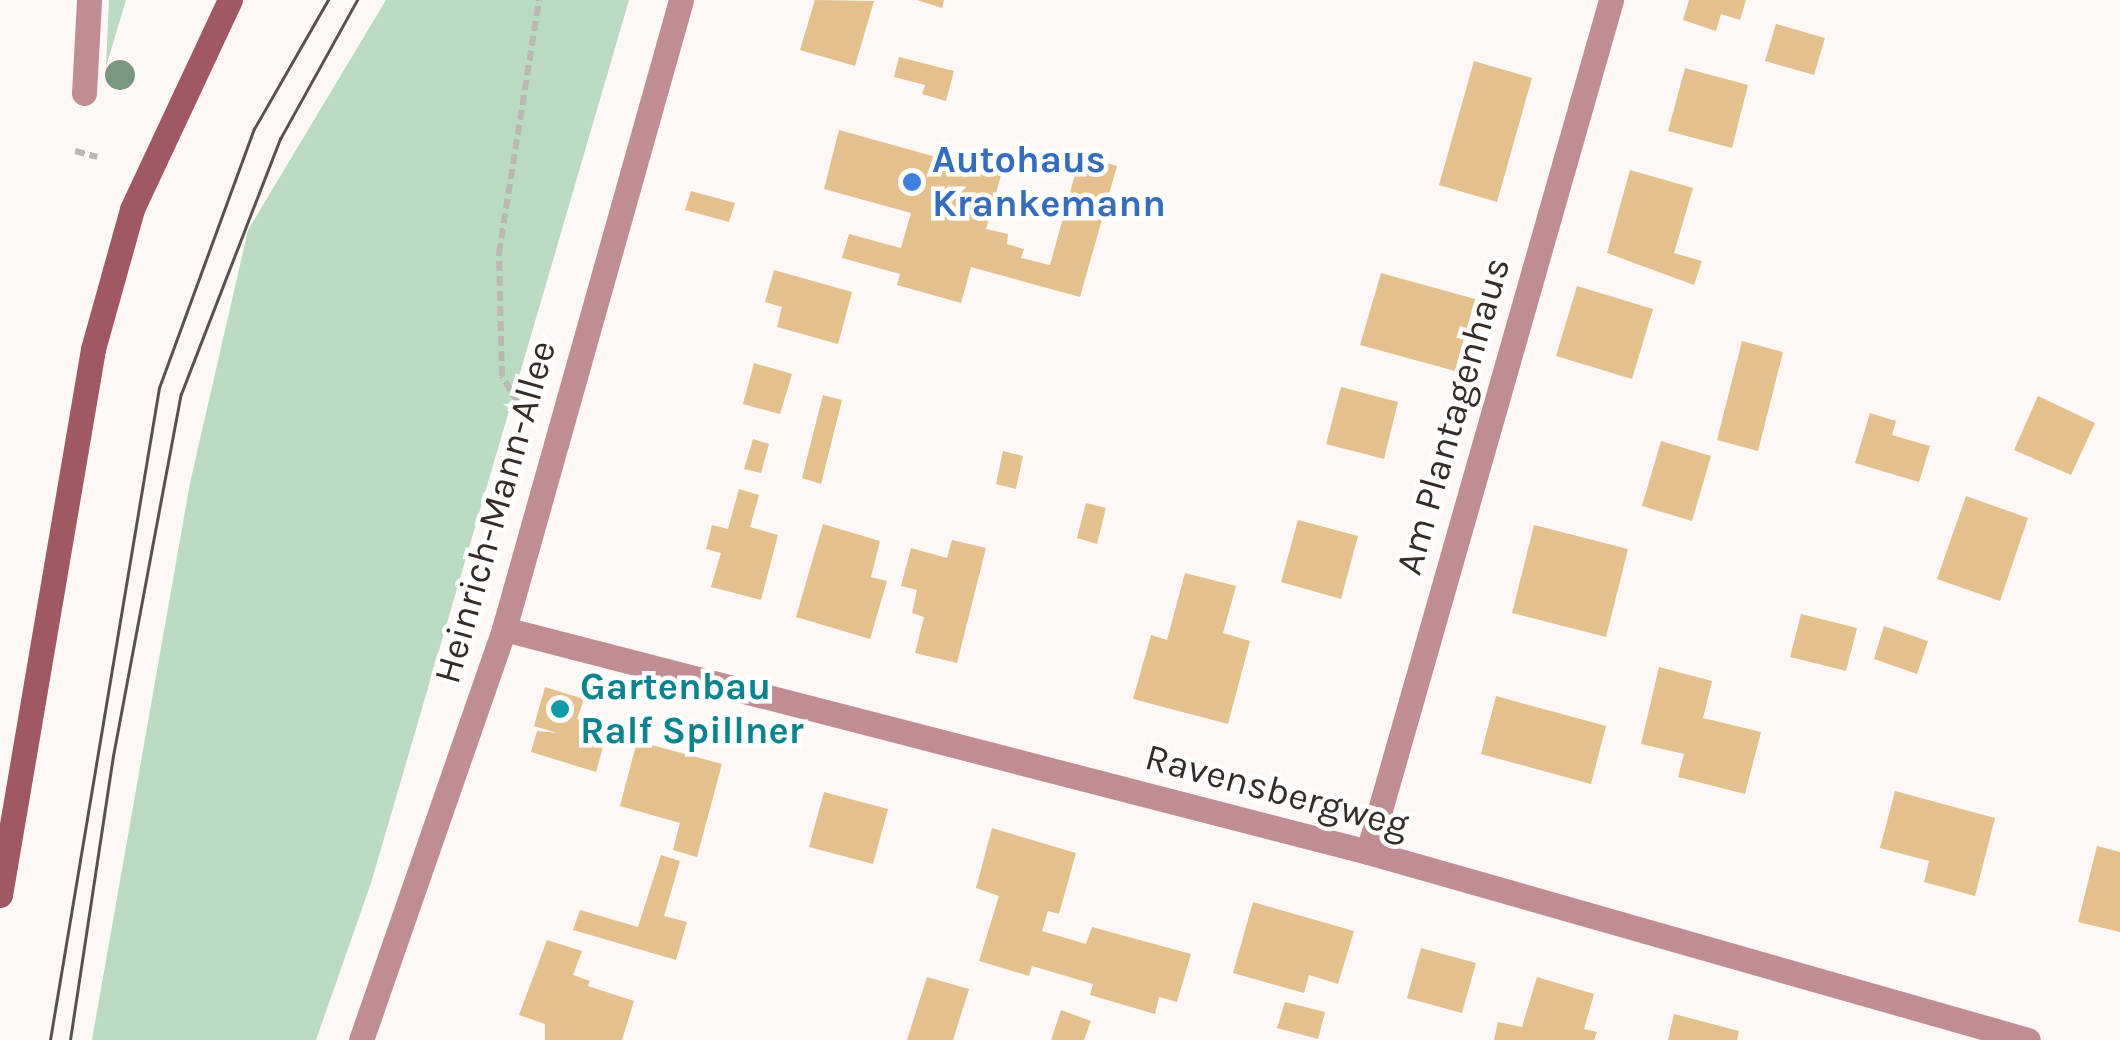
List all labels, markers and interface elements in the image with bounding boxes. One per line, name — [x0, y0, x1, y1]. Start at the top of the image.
place label: Autohaus Krankemann — [932, 137, 1166, 226]
marker: Autohaus Krankemann — [901, 171, 923, 193]
street label: Am Plantagenhaus — [1386, 252, 1520, 580]
street label: Heinrich-Mann-Allee — [424, 335, 566, 689]
place label: Gartenbau Ralf Spillner — [580, 664, 804, 754]
marker: Gartenbau Ralf Spillner — [549, 698, 571, 720]
street label: Ravensbergweg — [1140, 734, 1414, 848]

